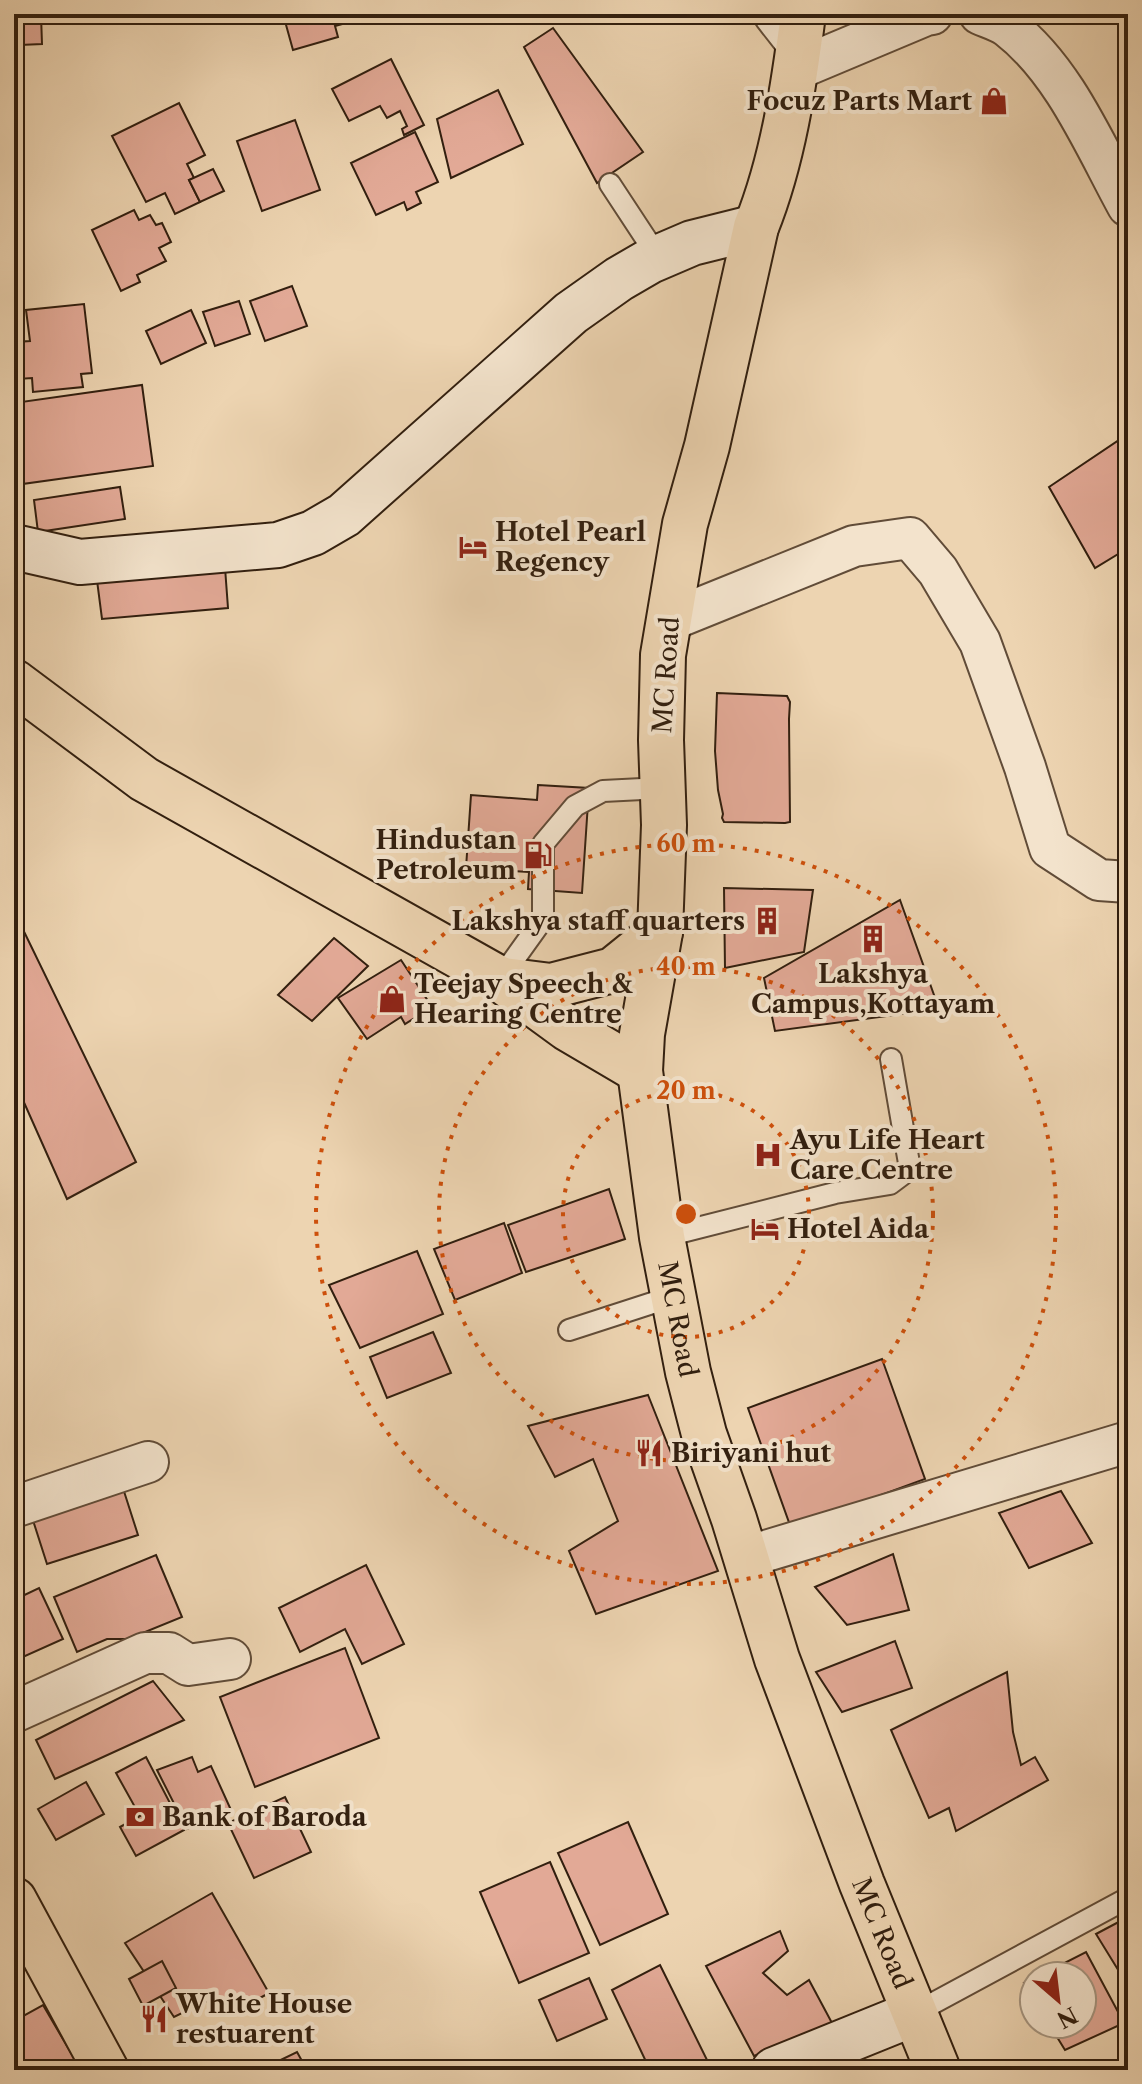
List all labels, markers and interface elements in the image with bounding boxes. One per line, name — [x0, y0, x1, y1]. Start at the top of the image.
place label: Focuz Parts Mart — [746, 85, 973, 117]
shop icon: Focuz Parts Mart — [979, 86, 1009, 116]
place label: Hotel Pearl Regency — [495, 516, 646, 578]
hotel icon: Hotel Pearl Regency — [458, 532, 488, 562]
street label: MC Road — [646, 615, 686, 735]
place label: Hindustan Petroleum — [375, 824, 516, 886]
text: 60 m — [656, 829, 716, 858]
fuel station icon: Hindustan Petroleum — [523, 840, 553, 870]
place label: Lakshya staff quarters — [451, 905, 745, 937]
building icon: Lakshya staff quarters — [752, 906, 782, 936]
building icon: Lakshya Campus,Kottayam — [858, 924, 888, 954]
text: 40 m — [656, 952, 716, 981]
place label: Lakshya Campus,Kottayam — [751, 958, 995, 1020]
place label: Teejay Speech & Hearing Centre — [414, 968, 633, 1030]
shop icon: Teejay Speech & Hearing Centre — [377, 984, 407, 1014]
text: 20 m — [656, 1076, 716, 1105]
place label: Ayu Life Heart Care Centre — [789, 1124, 985, 1186]
hospital icon: Ayu Life Heart Care Centre — [753, 1140, 783, 1170]
centre of rings — [672, 1200, 700, 1228]
place label: Hotel Aida — [787, 1213, 930, 1245]
hotel icon: Hotel Aida — [750, 1214, 780, 1244]
street label: MC Road — [651, 1259, 705, 1380]
place label: Biriyani hut — [671, 1437, 832, 1469]
restaurant icon: Biriyani hut — [634, 1438, 664, 1468]
place label: Bank of Baroda — [162, 1801, 368, 1833]
bank icon: Bank of Baroda — [125, 1802, 155, 1832]
street label: MC Road — [845, 1873, 919, 1994]
north arrow — [1018, 1960, 1098, 2040]
place label: White House restuarent — [175, 1988, 352, 2050]
text: N — [1052, 2001, 1082, 2034]
restaurant icon: White House restuarent — [139, 2004, 169, 2034]

